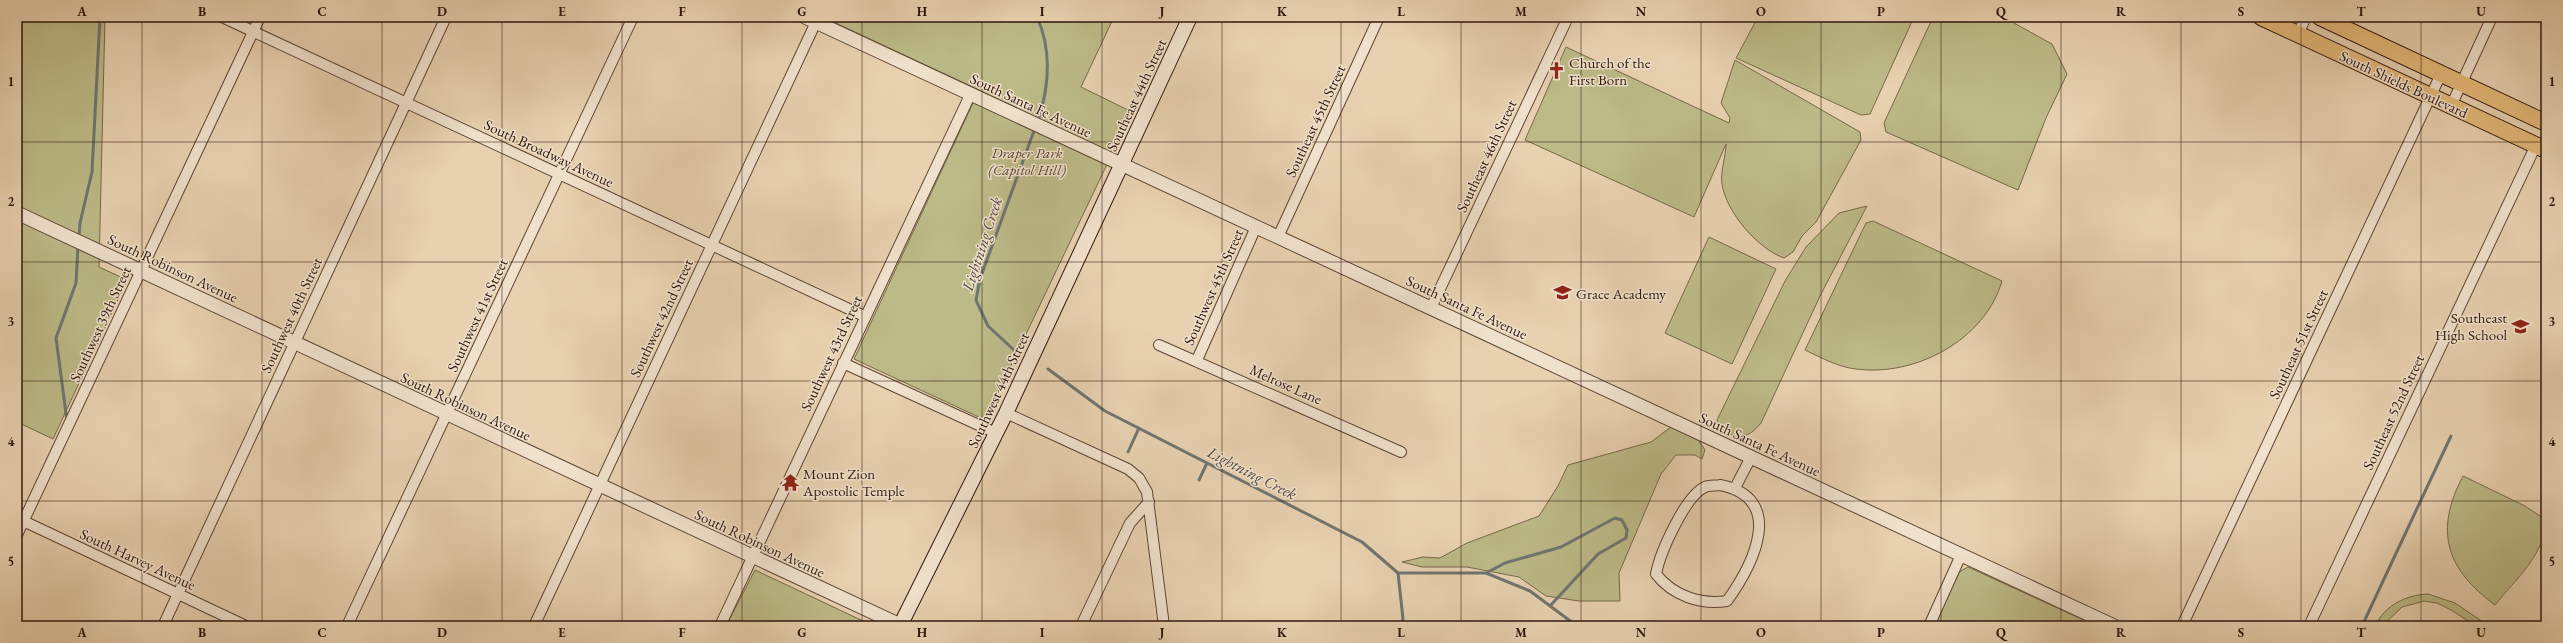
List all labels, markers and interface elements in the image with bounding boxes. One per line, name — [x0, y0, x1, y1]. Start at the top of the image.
text: A — [76, 3, 87, 20]
text: B — [198, 3, 206, 20]
text: C — [317, 3, 327, 20]
text: D — [437, 3, 447, 20]
text: E — [558, 3, 566, 20]
text: F — [678, 3, 686, 20]
text: G — [797, 3, 807, 20]
text: H — [917, 3, 928, 20]
text: I — [1040, 3, 1045, 20]
text: J — [1158, 3, 1165, 20]
text: K — [1277, 3, 1288, 20]
text: L — [1397, 3, 1405, 20]
text: M — [1515, 3, 1527, 20]
text: N — [1636, 3, 1647, 20]
text: O — [1756, 3, 1766, 20]
text: P — [1877, 3, 1885, 20]
text: Q — [1996, 3, 2008, 20]
text: R — [2116, 3, 2126, 20]
text: S — [2238, 3, 2244, 20]
text: T — [2356, 3, 2366, 20]
text: U — [2476, 3, 2486, 20]
street label: Southeast 44th Street — [1102, 35, 1170, 154]
street label: South Shields Boulevard — [2337, 46, 2472, 122]
place label: Church of the First Born — [1569, 53, 1651, 89]
street label: Southeast 45th Street — [1281, 61, 1349, 180]
church icon: Church of the First Born — [1546, 61, 1566, 81]
street label: South Santa Fe Avenue — [967, 69, 1095, 141]
text: 1 — [8, 73, 15, 90]
text: 1 — [2549, 73, 2556, 90]
street label: Southeast 46th Street — [1452, 96, 1520, 215]
street label: South Broadway Avenue — [481, 115, 617, 191]
park label: Draper Park (Capitol Hill) — [988, 143, 1066, 179]
text: 2 — [8, 193, 15, 210]
text: 2 — [2549, 193, 2556, 210]
water label: Lightning Creek — [957, 194, 1007, 295]
street label: Southwest 45th Street — [1179, 226, 1247, 348]
street label: South Robinson Avenue — [105, 230, 241, 307]
street label: Southwest 40th Street — [256, 254, 326, 376]
street label: Southwest 41st Street — [442, 255, 512, 375]
street label: Southwest 42nd Street — [625, 255, 697, 380]
street label: Southwest 39th Street — [65, 263, 135, 385]
street label: South Santa Fe Avenue — [1403, 271, 1531, 343]
school or university icon: Grace Academy — [1553, 283, 1573, 303]
place label: Grace Academy — [1576, 284, 1666, 303]
street label: Southeast 51st Street — [2264, 286, 2332, 402]
street label: Southwest 43rd Street — [796, 292, 866, 414]
place label: Southeast High School — [2435, 308, 2507, 344]
text: 3 — [8, 313, 15, 330]
text: 3 — [2549, 313, 2556, 330]
school or university icon: Southeast High School — [2510, 316, 2530, 336]
street label: Southwest 44th Street — [963, 329, 1033, 451]
street label: Southeast 52nd Street — [2358, 351, 2428, 473]
street label: Melrose Lane — [1247, 360, 1325, 408]
street label: South Robinson Avenue — [398, 368, 534, 445]
street label: South Santa Fe Avenue — [1696, 408, 1824, 480]
text: 4 — [8, 433, 15, 450]
text: 4 — [2549, 433, 2556, 450]
water label: Lightning Creek — [1203, 441, 1301, 505]
place label: Mount Zion Apostolic Temple — [802, 464, 905, 500]
temple icon: Mount Zion Apostolic Temple — [780, 472, 800, 492]
street label: South Robinson Avenue — [692, 505, 828, 582]
street label: South Harvey Avenue — [77, 524, 199, 594]
text: 5 — [8, 553, 14, 570]
text: 5 — [2549, 553, 2555, 570]
text: A — [76, 624, 87, 641]
text: B — [198, 624, 206, 641]
text: C — [317, 624, 327, 641]
text: D — [437, 624, 447, 641]
text: E — [558, 624, 566, 641]
text: F — [678, 624, 686, 641]
text: G — [797, 624, 807, 641]
text: H — [917, 624, 928, 641]
text: I — [1040, 624, 1045, 641]
text: J — [1158, 624, 1165, 641]
text: K — [1277, 624, 1288, 641]
text: L — [1397, 624, 1405, 641]
text: M — [1515, 624, 1527, 641]
text: N — [1636, 624, 1647, 641]
text: O — [1756, 624, 1766, 641]
text: P — [1877, 624, 1885, 641]
text: Q — [1996, 624, 2008, 641]
text: R — [2116, 624, 2126, 641]
text: S — [2238, 624, 2244, 641]
text: T — [2356, 624, 2366, 641]
text: U — [2476, 624, 2486, 641]

